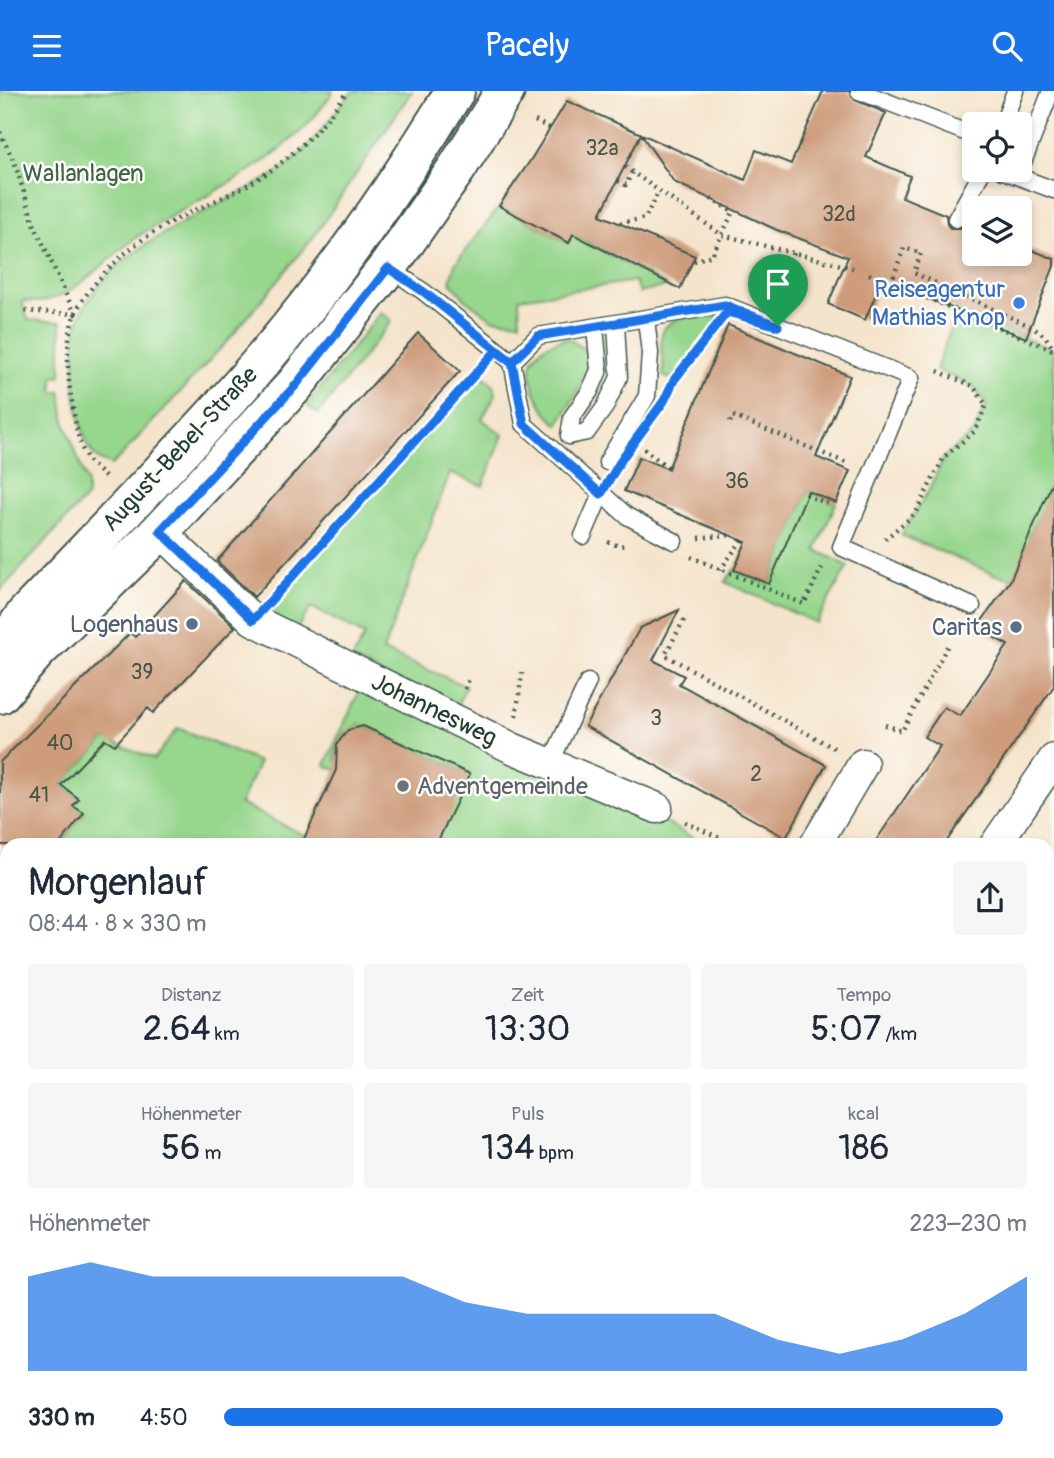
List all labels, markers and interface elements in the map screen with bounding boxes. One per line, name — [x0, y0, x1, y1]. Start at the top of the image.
text: Pacely — [485, 26, 569, 66]
icon: menu — [28, 27, 66, 65]
icon: search — [988, 27, 1026, 65]
map controls — [962, 112, 1032, 266]
button: locate — [962, 112, 1032, 182]
house number: 32a — [585, 135, 619, 162]
park label: Wallanlagen — [23, 159, 143, 188]
button: layers — [962, 196, 1032, 266]
house number: 32d — [822, 201, 856, 228]
pin — [748, 254, 808, 326]
icon: arrive — [759, 265, 797, 303]
place label: Reiseagentur Mathias Knop — [872, 275, 1005, 332]
marker: Reiseagentur Mathias Knop — [1011, 295, 1027, 311]
street label: August-Bebel-Straße — [96, 360, 264, 537]
house number: 36 — [725, 468, 749, 495]
place label: Logenhaus — [70, 610, 178, 639]
place label: Caritas — [932, 613, 1002, 642]
marker: Logenhaus — [184, 616, 200, 632]
marker: Caritas — [1008, 619, 1024, 635]
house number: 39 — [131, 659, 153, 686]
street label: Johannesweg — [367, 667, 501, 753]
house number: 3 — [650, 705, 662, 732]
house number: 40 — [47, 730, 73, 757]
house number: 2 — [750, 761, 762, 788]
place label: Adventgemeinde — [417, 772, 588, 801]
marker: Adventgemeinde — [395, 778, 411, 794]
house number: 41 — [29, 782, 49, 809]
text: Morgenlauf — [28, 859, 208, 907]
button: share — [953, 861, 1027, 935]
text: 08:44 · 8 × 330 m — [28, 909, 207, 938]
text: Distanz — [161, 983, 221, 1007]
text: Zeit — [511, 983, 544, 1007]
text: Tempo — [837, 983, 891, 1007]
text: 2.64 — [143, 1007, 211, 1051]
text: 13:30 — [484, 1007, 570, 1051]
text: 5:07 — [811, 1007, 881, 1051]
text: km — [211, 1022, 240, 1046]
text: /km — [881, 1022, 917, 1046]
text: Höhenmeter — [141, 1102, 242, 1126]
text: Puls — [511, 1102, 544, 1126]
text: kcal — [848, 1102, 879, 1126]
text: 56 — [161, 1126, 200, 1170]
text: 134 — [481, 1126, 535, 1170]
text: 186 — [838, 1126, 890, 1170]
text: m — [200, 1141, 221, 1165]
text: bpm — [535, 1141, 574, 1165]
text: Höhenmeter — [28, 1209, 150, 1238]
text: 223–230 m — [909, 1209, 1027, 1238]
text: 330 m — [28, 1403, 95, 1432]
text: 4:50 — [140, 1403, 188, 1432]

